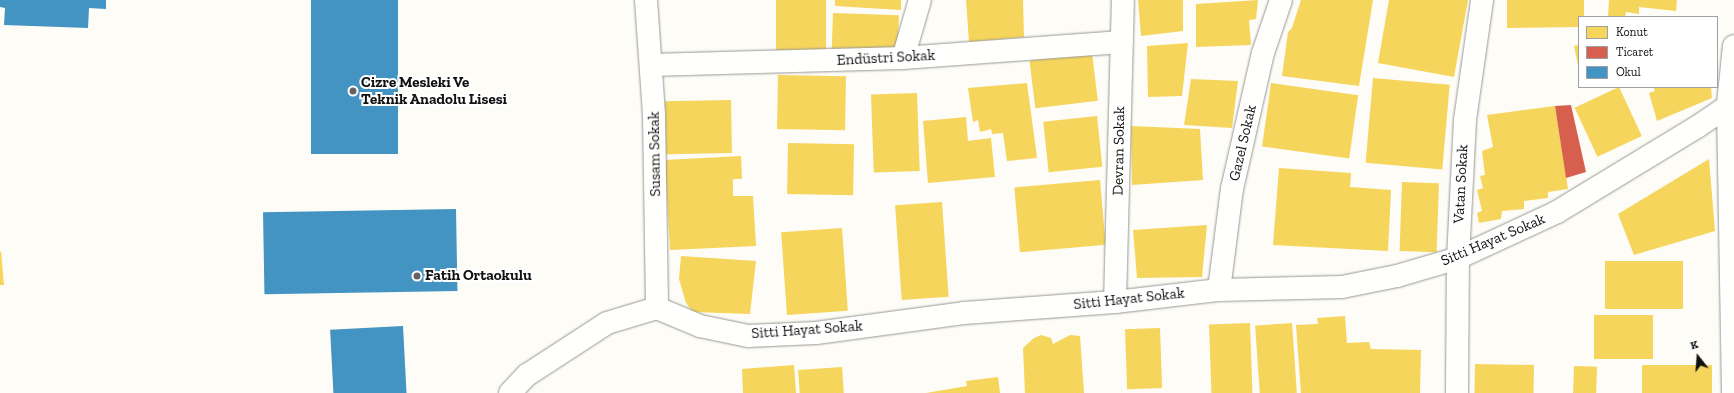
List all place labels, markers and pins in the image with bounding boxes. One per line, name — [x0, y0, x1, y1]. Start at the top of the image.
place label: Cizre Mesleki Ve Teknik Anadolu Lisesi — [361, 73, 508, 108]
marker: Cizre Mesleki Ve Teknik Anadolu Lisesi — [348, 86, 358, 96]
place label: Fatih Ortaokulu — [425, 267, 532, 285]
marker: Fatih Ortaokulu — [412, 271, 422, 281]

